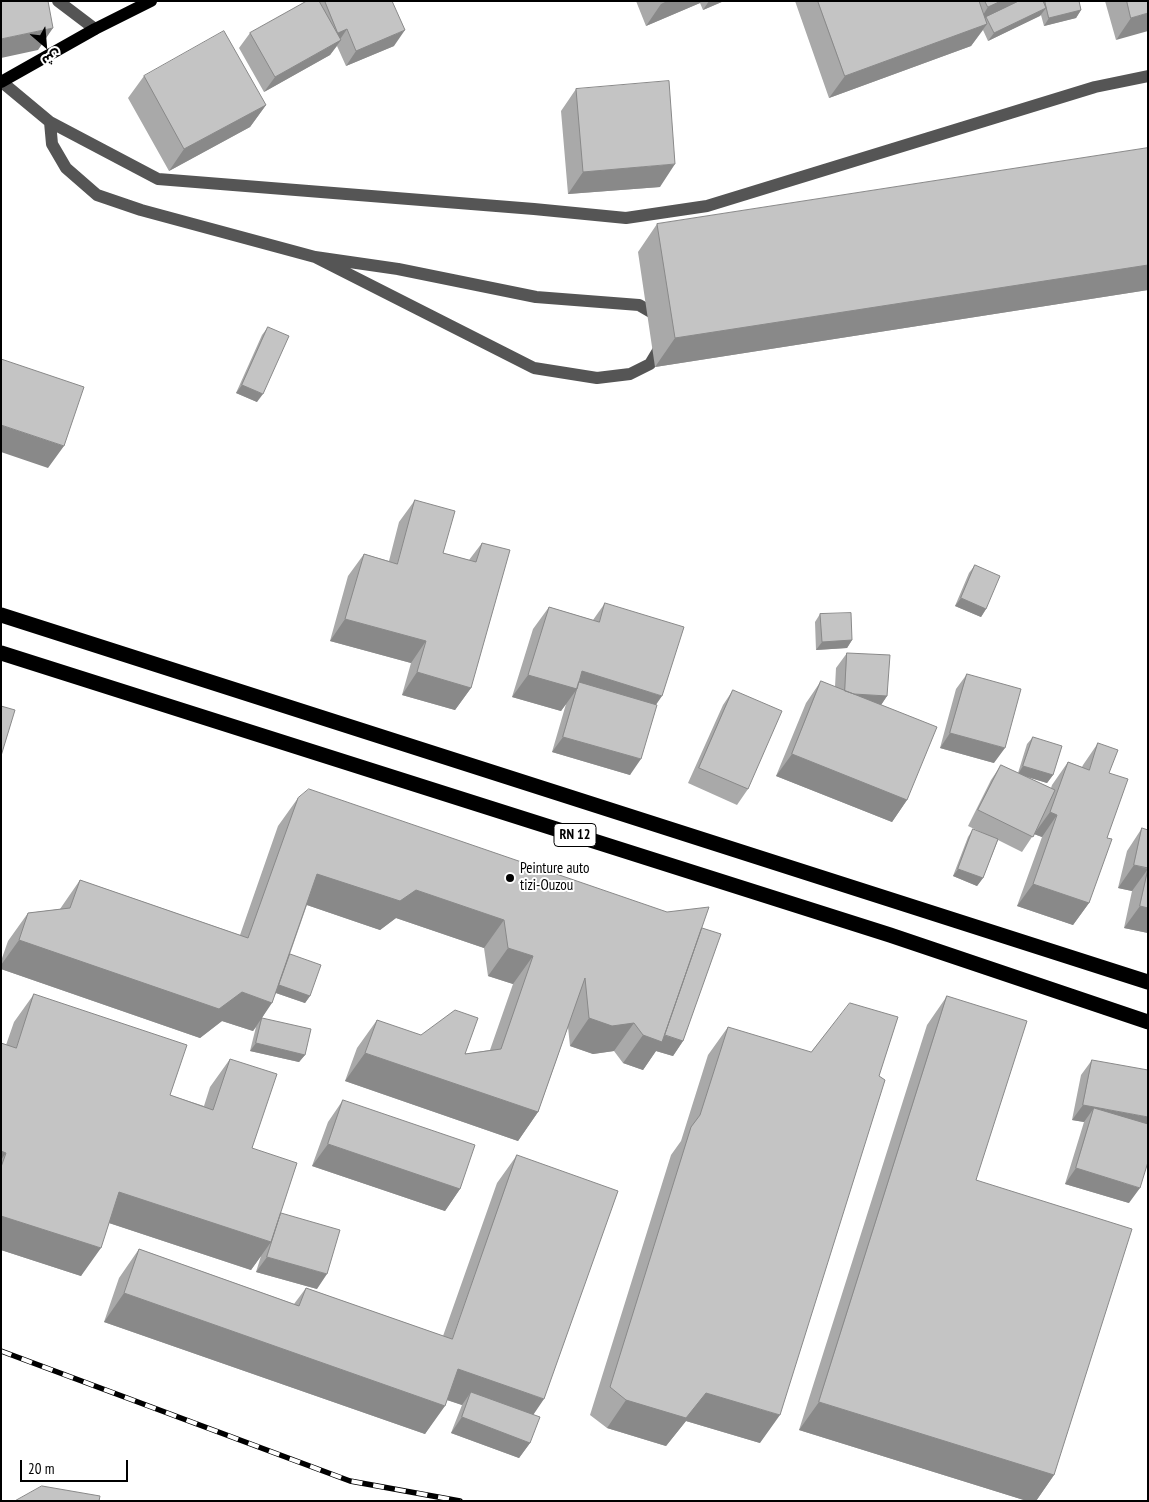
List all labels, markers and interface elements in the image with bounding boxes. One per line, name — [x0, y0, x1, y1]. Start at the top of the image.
north arrow — [20, 20, 70, 70]
text: ش — [39, 46, 64, 71]
road number: RN 12 — [554, 824, 596, 846]
place label: Peinture auto tizi-Ouzou — [520, 860, 589, 895]
marker: Peinture auto tizi-Ouzou — [504, 872, 516, 884]
scale bar — [22, 1450, 130, 1482]
text: 20 m — [28, 1459, 54, 1478]

